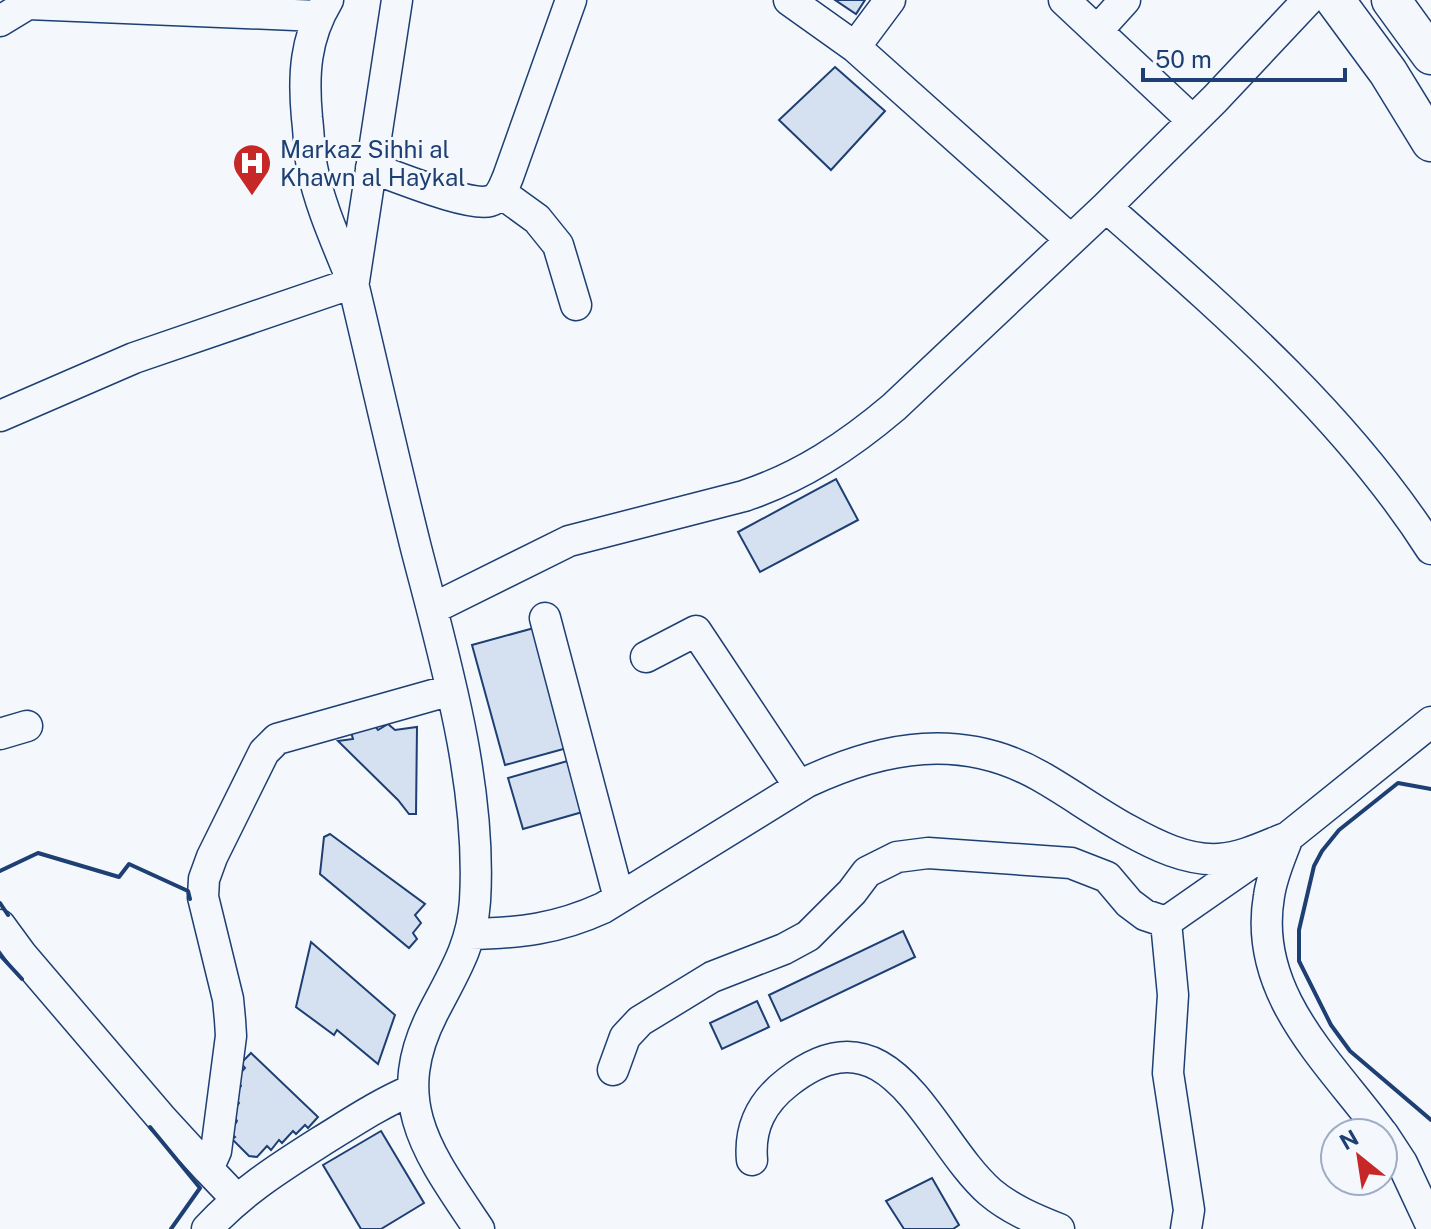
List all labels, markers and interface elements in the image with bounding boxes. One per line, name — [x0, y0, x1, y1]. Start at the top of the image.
scale bar — [1143, 32, 1345, 82]
text: 50 m — [1155, 45, 1212, 73]
place label: Markaz Sihhi al Khawn al Haykal — [280, 135, 466, 191]
hospital icon: Markaz Sihhi al Khawn al Haykal — [231, 142, 273, 197]
north arrow — [1319, 1117, 1399, 1197]
text: N — [1335, 1124, 1363, 1155]

